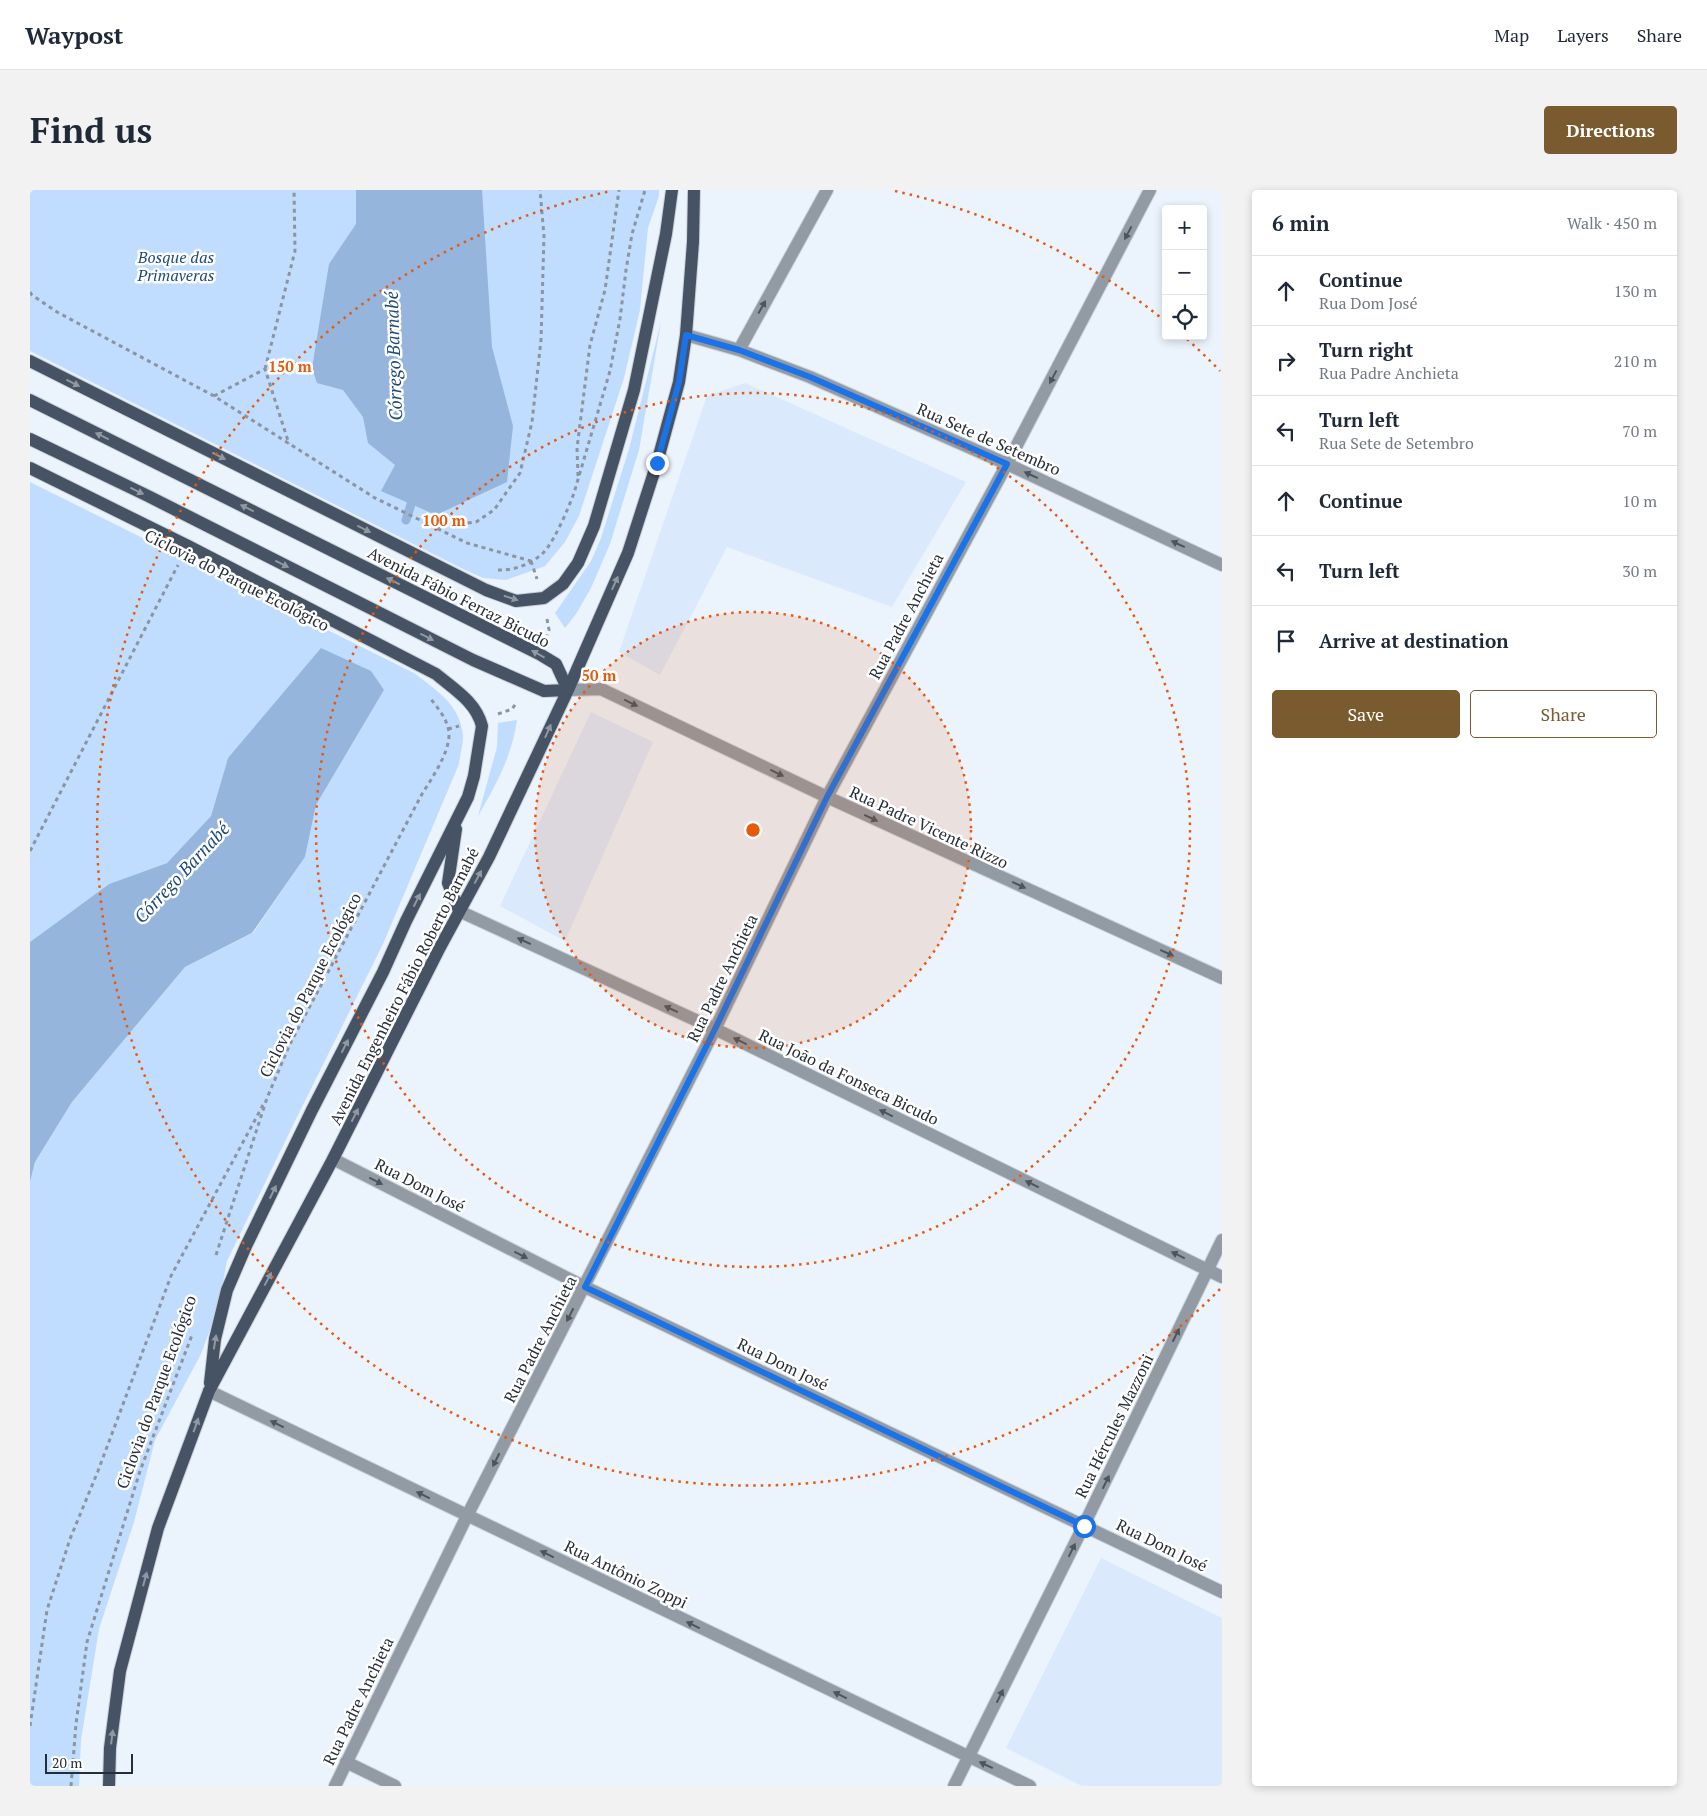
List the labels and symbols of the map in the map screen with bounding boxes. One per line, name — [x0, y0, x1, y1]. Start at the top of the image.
one-way arrow — [1124, 226, 1132, 240]
park label: Bosque das Primaveras — [137, 246, 215, 286]
water label: Córrego Barnabé — [379, 290, 407, 421]
one-way arrow — [758, 300, 766, 315]
text: 150 m — [268, 356, 312, 376]
one-way arrow — [1049, 370, 1057, 384]
one-way arrow — [66, 379, 81, 387]
street label: Rua Sete de Setembro — [914, 397, 1064, 481]
one-way arrow — [94, 432, 109, 440]
one-way arrow — [212, 452, 226, 460]
route end — [646, 452, 669, 475]
one-way arrow — [1024, 471, 1038, 479]
one-way arrow — [130, 487, 144, 495]
one-way arrow — [240, 504, 254, 512]
text: 100 m — [422, 510, 466, 530]
street label: Ciclovia do Parque Ecológico — [141, 524, 333, 636]
one-way arrow — [357, 525, 371, 533]
one-way arrow — [1171, 540, 1185, 548]
street label: Avenida Fábio Ferraz Bicudo — [364, 541, 554, 653]
street label: Rua Padre Anchieta — [863, 549, 949, 683]
one-way arrow — [275, 560, 289, 568]
one-way arrow — [611, 576, 619, 590]
one-way arrow — [385, 577, 400, 585]
one-way arrow — [503, 595, 518, 603]
one-way arrow — [420, 633, 434, 641]
one-way arrow — [530, 650, 545, 658]
text: 50 m — [582, 665, 617, 685]
one-way arrow — [624, 699, 638, 707]
one-way arrow — [544, 724, 552, 738]
one-way arrow — [770, 770, 784, 778]
street label: Rua Padre Vicente Rizzo — [846, 781, 1012, 874]
one-way arrow — [864, 814, 878, 822]
water label: Córrego Barnabé — [128, 816, 235, 928]
centre of rings — [744, 821, 762, 839]
street label: Avenida Engenheiro Fábio Roberto Barnabé — [324, 844, 484, 1128]
one-way arrow — [473, 871, 482, 884]
one-way arrow — [1012, 882, 1026, 890]
street label: Ciclovia do Parque Ecológico — [254, 889, 366, 1081]
one-way arrow — [413, 893, 421, 907]
street label: Rua Padre Anchieta — [681, 910, 763, 1046]
one-way arrow — [517, 936, 531, 944]
one-way arrow — [1160, 949, 1174, 957]
one-way arrow — [664, 1005, 678, 1013]
street label: Rua João da Fonseca Bicudo — [755, 1024, 943, 1130]
one-way arrow — [733, 1037, 747, 1045]
one-way arrow — [341, 1039, 349, 1053]
one-way arrow — [351, 1108, 359, 1122]
one-way arrow — [879, 1109, 893, 1117]
street label: Rua Dom José — [371, 1153, 469, 1217]
one-way arrow — [369, 1177, 384, 1185]
one-way arrow — [1025, 1180, 1039, 1188]
one-way arrow — [269, 1184, 277, 1199]
one-way arrow — [514, 1251, 528, 1259]
one-way arrow — [1171, 1251, 1185, 1259]
street label: Rua Padre Anchieta — [498, 1272, 582, 1406]
one-way arrow — [264, 1273, 273, 1286]
street label: Ciclovia do Parque Ecológico — [111, 1292, 201, 1492]
one-way arrow — [566, 1308, 574, 1323]
one-way arrow — [1172, 1328, 1180, 1342]
street label: Rua Dom José — [734, 1333, 832, 1395]
one-way arrow — [211, 1334, 219, 1350]
street label: Rua Hércules Mazzoni — [1070, 1350, 1159, 1502]
one-way arrow — [192, 1417, 200, 1432]
one-way arrow — [270, 1419, 284, 1427]
one-way arrow — [492, 1453, 500, 1467]
one-way arrow — [1101, 1474, 1110, 1489]
one-way arrow — [416, 1490, 430, 1498]
street label: Rua Dom José — [1113, 1514, 1211, 1576]
route start — [1073, 1515, 1096, 1538]
street label: Rua Antônio Zoppi — [561, 1535, 691, 1613]
one-way arrow — [1068, 1543, 1076, 1557]
one-way arrow — [540, 1550, 554, 1558]
one-way arrow — [141, 1571, 149, 1586]
one-way arrow — [686, 1620, 700, 1628]
street label: Rua Padre Anchieta — [317, 1633, 399, 1769]
one-way arrow — [996, 1688, 1004, 1703]
one-way arrow — [833, 1691, 847, 1699]
one-way arrow — [108, 1729, 116, 1745]
scale bar — [45, 1751, 132, 1774]
one-way arrow — [979, 1761, 993, 1769]

